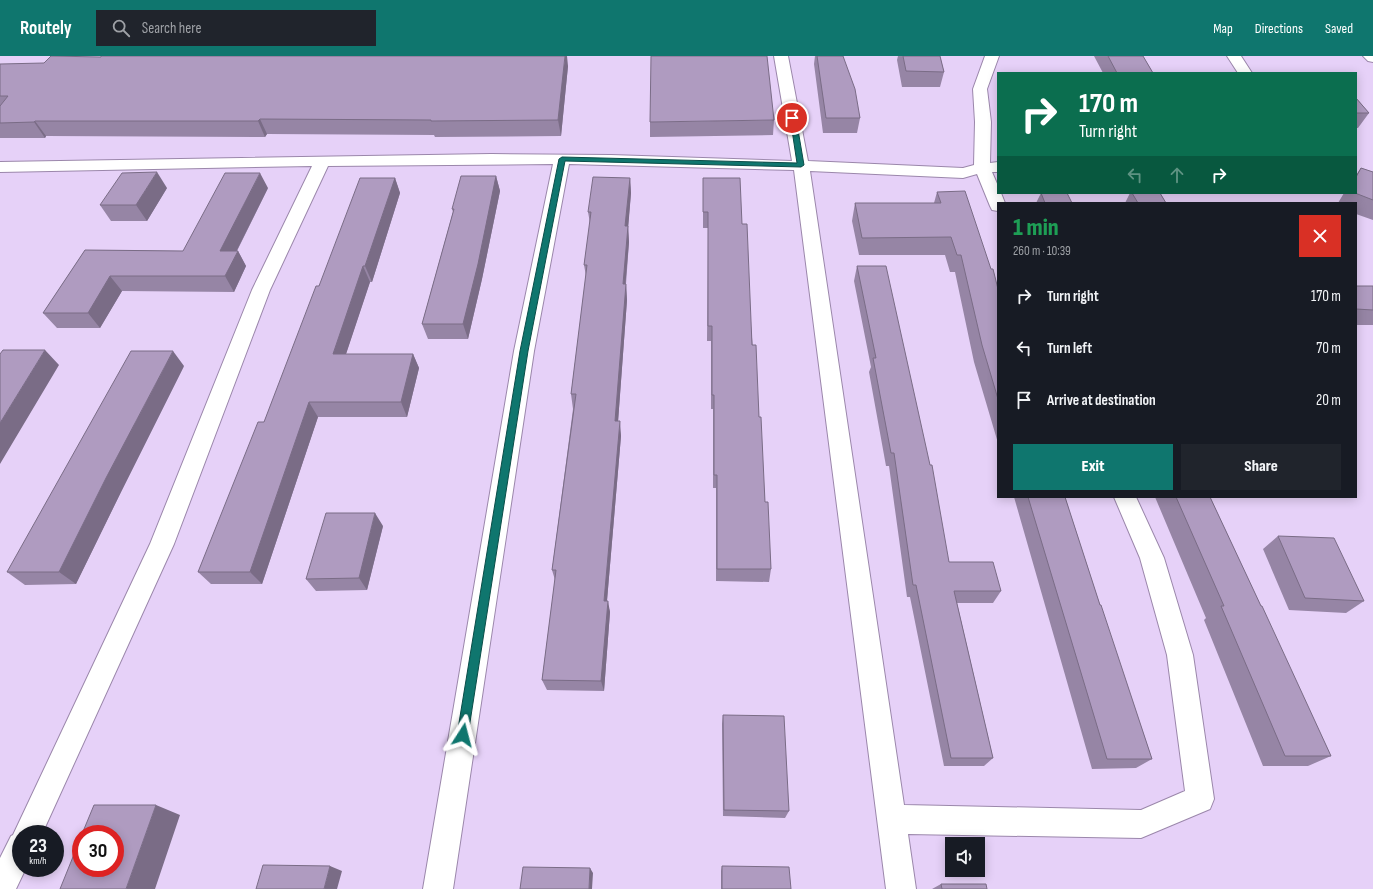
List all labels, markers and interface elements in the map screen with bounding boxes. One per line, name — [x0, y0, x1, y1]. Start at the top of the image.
search box — [96, 10, 376, 46]
text: Routely — [20, 17, 72, 40]
icon: search — [110, 17, 132, 39]
text: Search here — [142, 19, 201, 38]
text: Map — [1213, 20, 1233, 37]
text: Directions — [1255, 20, 1303, 37]
text: Saved — [1325, 20, 1353, 37]
text: 170 m — [1079, 87, 1138, 120]
icon: right — [1013, 88, 1065, 140]
pin — [775, 101, 809, 135]
icon: arrive — [781, 107, 803, 129]
text: Turn right — [1079, 121, 1137, 142]
icon: left — [1124, 164, 1146, 186]
icon: ahead — [1166, 164, 1188, 186]
icon: right — [1208, 164, 1230, 186]
text: 1 min — [1013, 213, 1059, 242]
button: close — [1299, 215, 1341, 257]
text: 260 m · 10:39 — [1013, 243, 1071, 259]
icon: right — [1013, 285, 1035, 307]
text: Turn right — [1047, 287, 1099, 306]
text: 170 m — [1311, 287, 1341, 306]
icon: left — [1013, 337, 1035, 359]
text: Turn left — [1047, 339, 1092, 358]
text: 70 m — [1316, 339, 1341, 358]
icon: arrive — [1013, 389, 1035, 411]
text: Arrive at destination — [1047, 391, 1156, 410]
text: 20 m — [1316, 391, 1341, 410]
button: Exit — [1013, 444, 1173, 490]
button: Share — [1181, 444, 1341, 490]
position arrow — [442, 714, 484, 756]
speed limit sign: 30 — [72, 825, 124, 877]
text: 23 — [29, 834, 47, 858]
map controls — [945, 837, 985, 877]
button: sound — [945, 837, 985, 877]
text: km/h — [29, 855, 47, 867]

